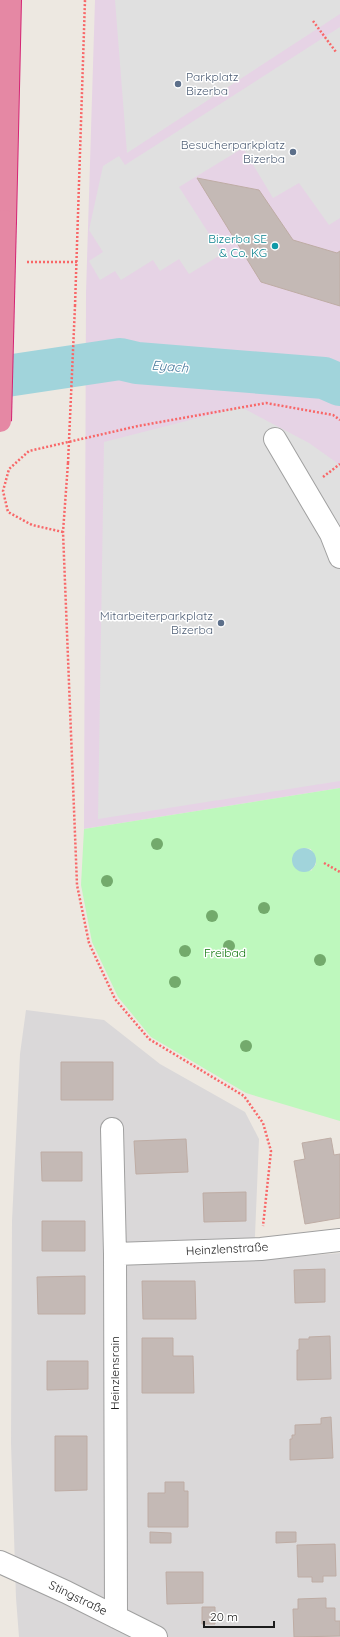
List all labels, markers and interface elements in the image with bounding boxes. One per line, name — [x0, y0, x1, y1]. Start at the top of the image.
place label: Parkplatz Bizerba — [186, 69, 239, 98]
marker: Parkplatz Bizerba — [173, 79, 183, 89]
place label: Besucherparkplatz Bizerba — [181, 137, 285, 166]
marker: Besucherparkplatz Bizerba — [288, 147, 298, 157]
place label: Bizerba SE & Co. KG — [208, 231, 267, 260]
marker: Bizerba SE & Co. KG — [270, 241, 280, 251]
water label: Eyach — [151, 356, 190, 376]
place label: Mitarbeiterparkplatz Bizerba — [100, 608, 213, 637]
marker: Mitarbeiterparkplatz Bizerba — [216, 618, 226, 628]
park label: Freibad — [204, 945, 246, 960]
street label: Heinzlenstraße — [185, 1239, 269, 1258]
street label: Heinzlensrain — [107, 1336, 122, 1410]
street label: Stingstraße — [47, 1577, 110, 1618]
scale bar — [204, 1603, 274, 1629]
text: 20 m — [210, 1609, 238, 1624]

